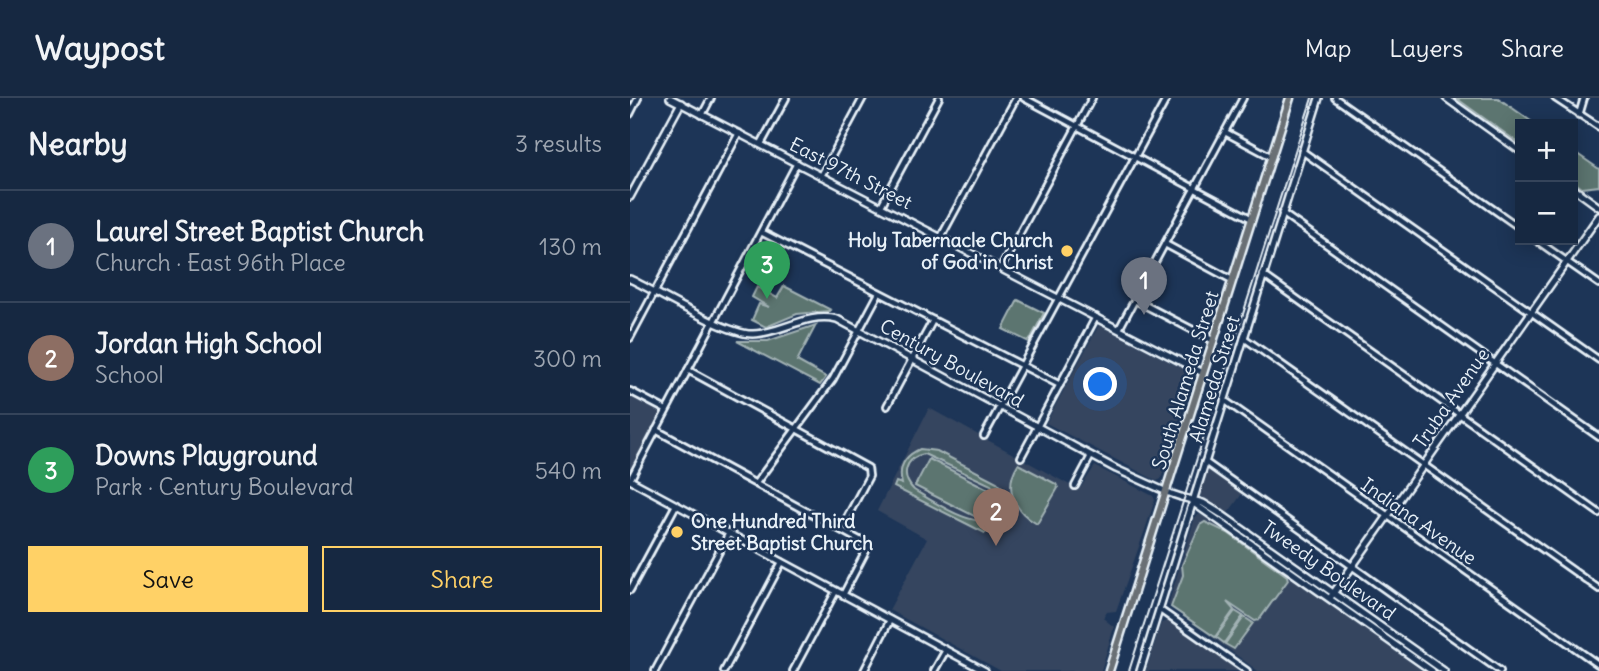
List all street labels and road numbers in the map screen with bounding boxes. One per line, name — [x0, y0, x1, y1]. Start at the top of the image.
street label: East 97th Street — [786, 132, 916, 214]
street label: South Alameda Street — [1146, 288, 1224, 472]
street label: Century Boulevard — [876, 313, 1028, 413]
street label: Alameda Street — [1183, 313, 1245, 445]
street label: Truba Avenue — [1408, 343, 1494, 453]
street label: Indiana Avenue — [1357, 472, 1481, 570]
street label: Tweedy Boulevard — [1257, 515, 1401, 625]

